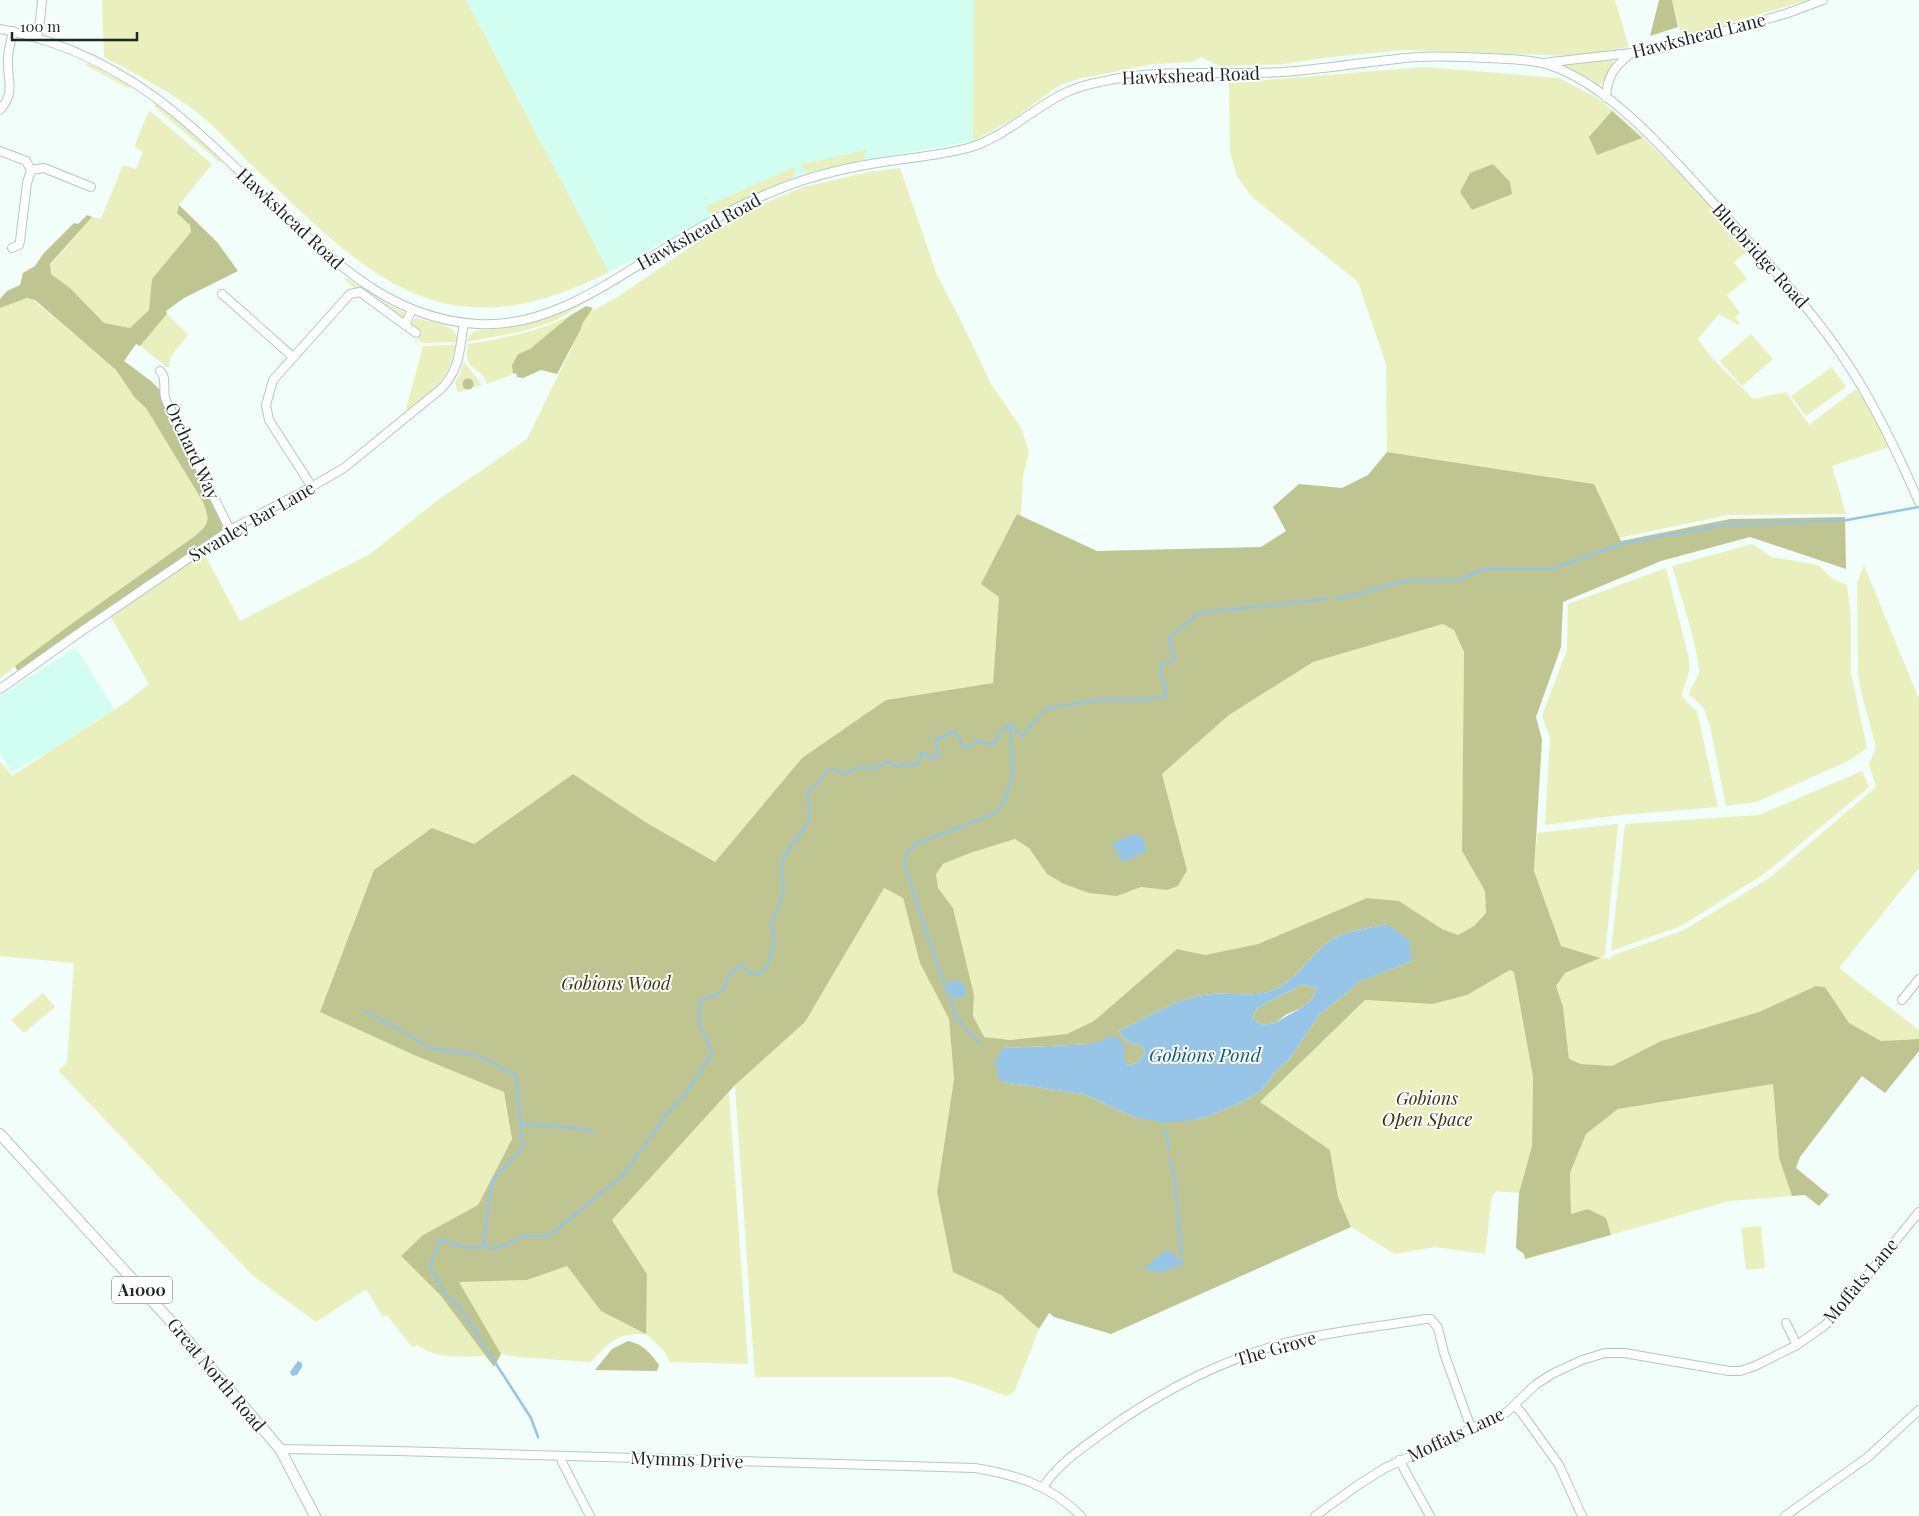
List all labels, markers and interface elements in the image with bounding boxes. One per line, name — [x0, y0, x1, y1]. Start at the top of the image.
street label: Hawkshead Lane — [1630, 7, 1768, 63]
scale bar — [12, 10, 138, 42]
text: 100 m — [20, 16, 61, 36]
street label: Hawkshead Road — [1121, 61, 1261, 89]
street label: Hawkshead Road — [232, 162, 350, 275]
street label: Hawkshead Road — [632, 187, 765, 275]
street label: Bluebridge Road — [1707, 198, 1815, 313]
street label: Orchard Way — [160, 398, 226, 503]
street label: Swanley Bar Lane — [184, 475, 319, 567]
park label: Gobions Wood — [561, 971, 672, 995]
water label: Gobions Pond — [1149, 1041, 1262, 1067]
park label: Gobions Open Space — [1382, 1086, 1472, 1131]
street label: Moffats Lane — [1818, 1233, 1903, 1328]
road number: A1000 — [112, 1276, 172, 1304]
street label: Great North Road — [162, 1312, 272, 1437]
street label: The Grove — [1233, 1325, 1319, 1371]
street label: Moffats Lane — [1403, 1401, 1508, 1467]
street label: Mymms Drive — [630, 1445, 744, 1473]

